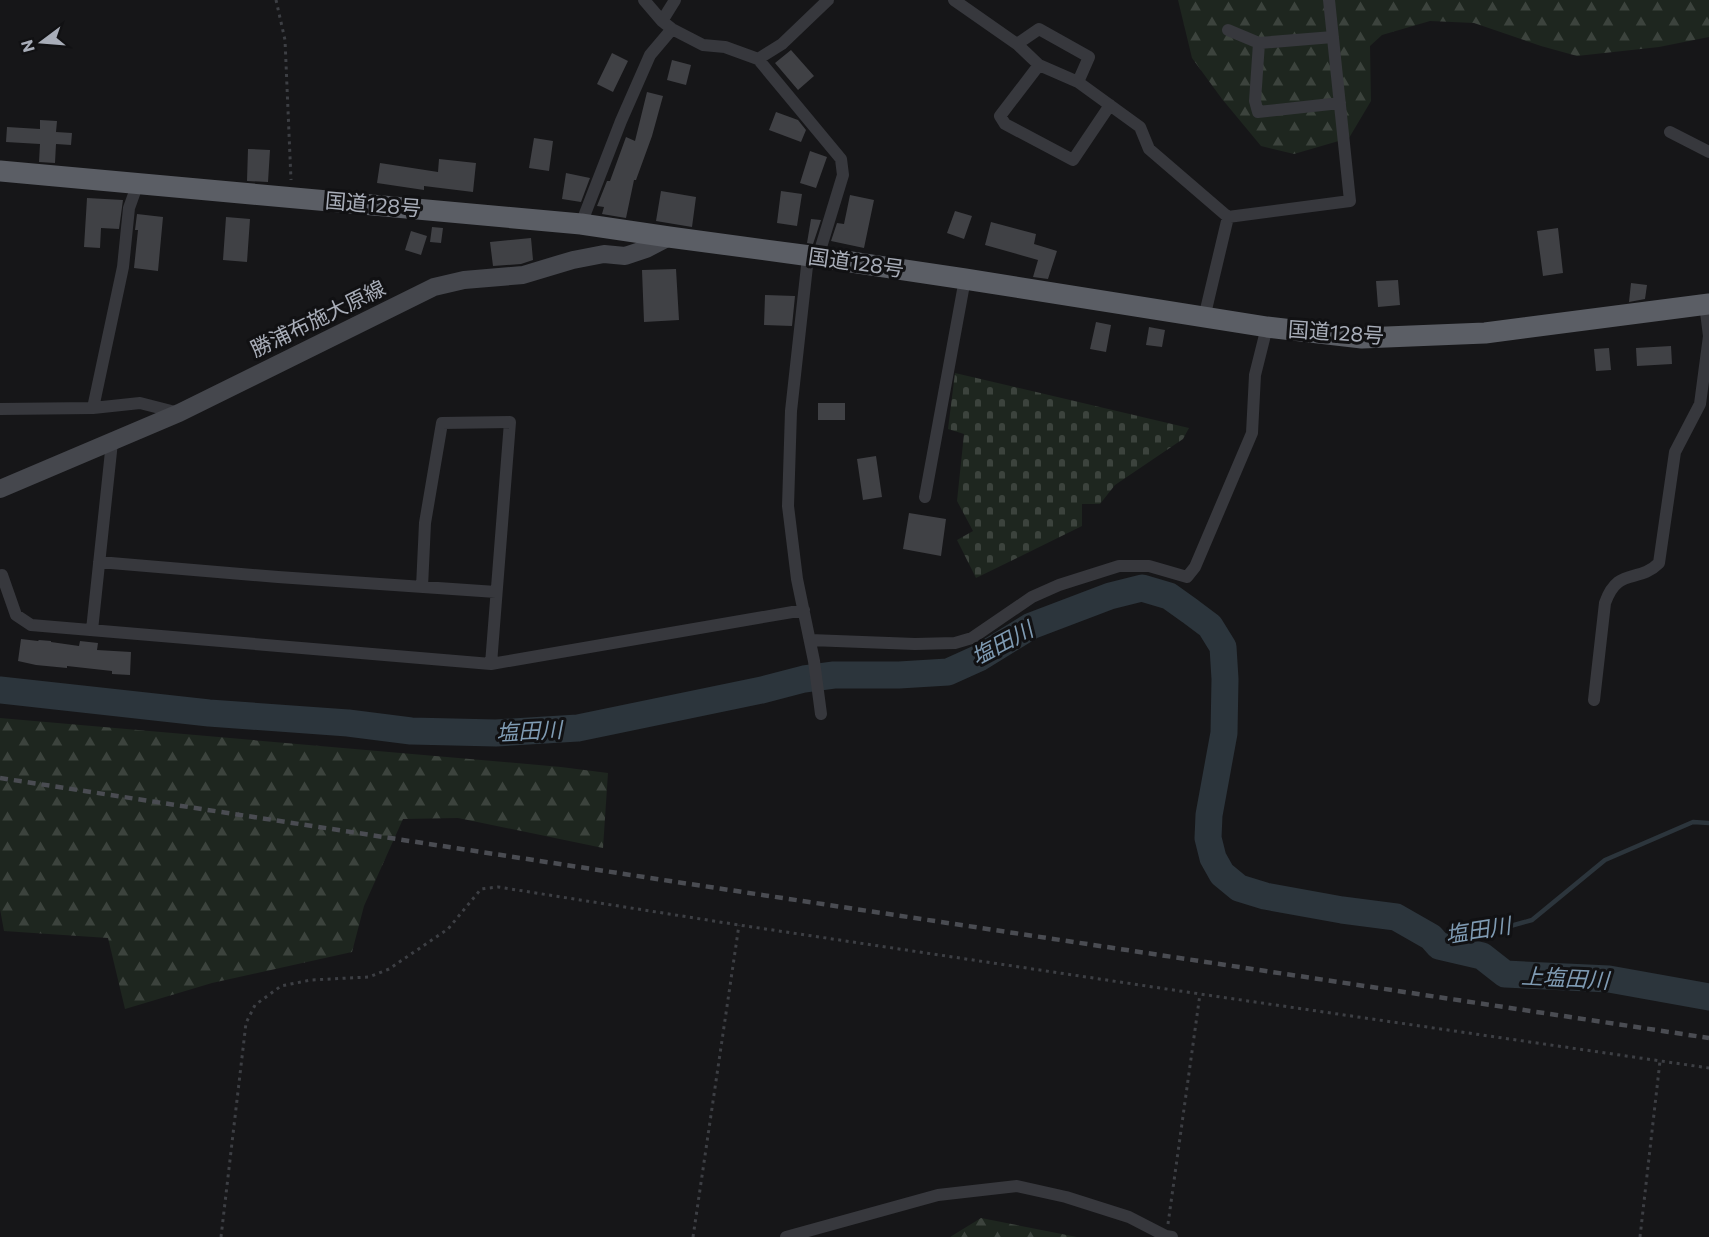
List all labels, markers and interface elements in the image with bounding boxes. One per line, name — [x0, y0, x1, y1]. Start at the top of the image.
north arrow — [12, 12, 72, 72]
text: N — [16, 38, 38, 55]
street label: 国道128号 — [324, 187, 422, 220]
street label: 国道128号 — [807, 242, 906, 281]
street label: 勝浦布施大原線 — [246, 274, 389, 361]
street label: 国道128号 — [1287, 316, 1385, 347]
water label: 塩田川 — [966, 614, 1039, 670]
water label: 塩田川 — [495, 715, 565, 746]
water label: 塩田川 — [1443, 911, 1515, 948]
water label: 上塩田川 — [1520, 962, 1612, 993]

